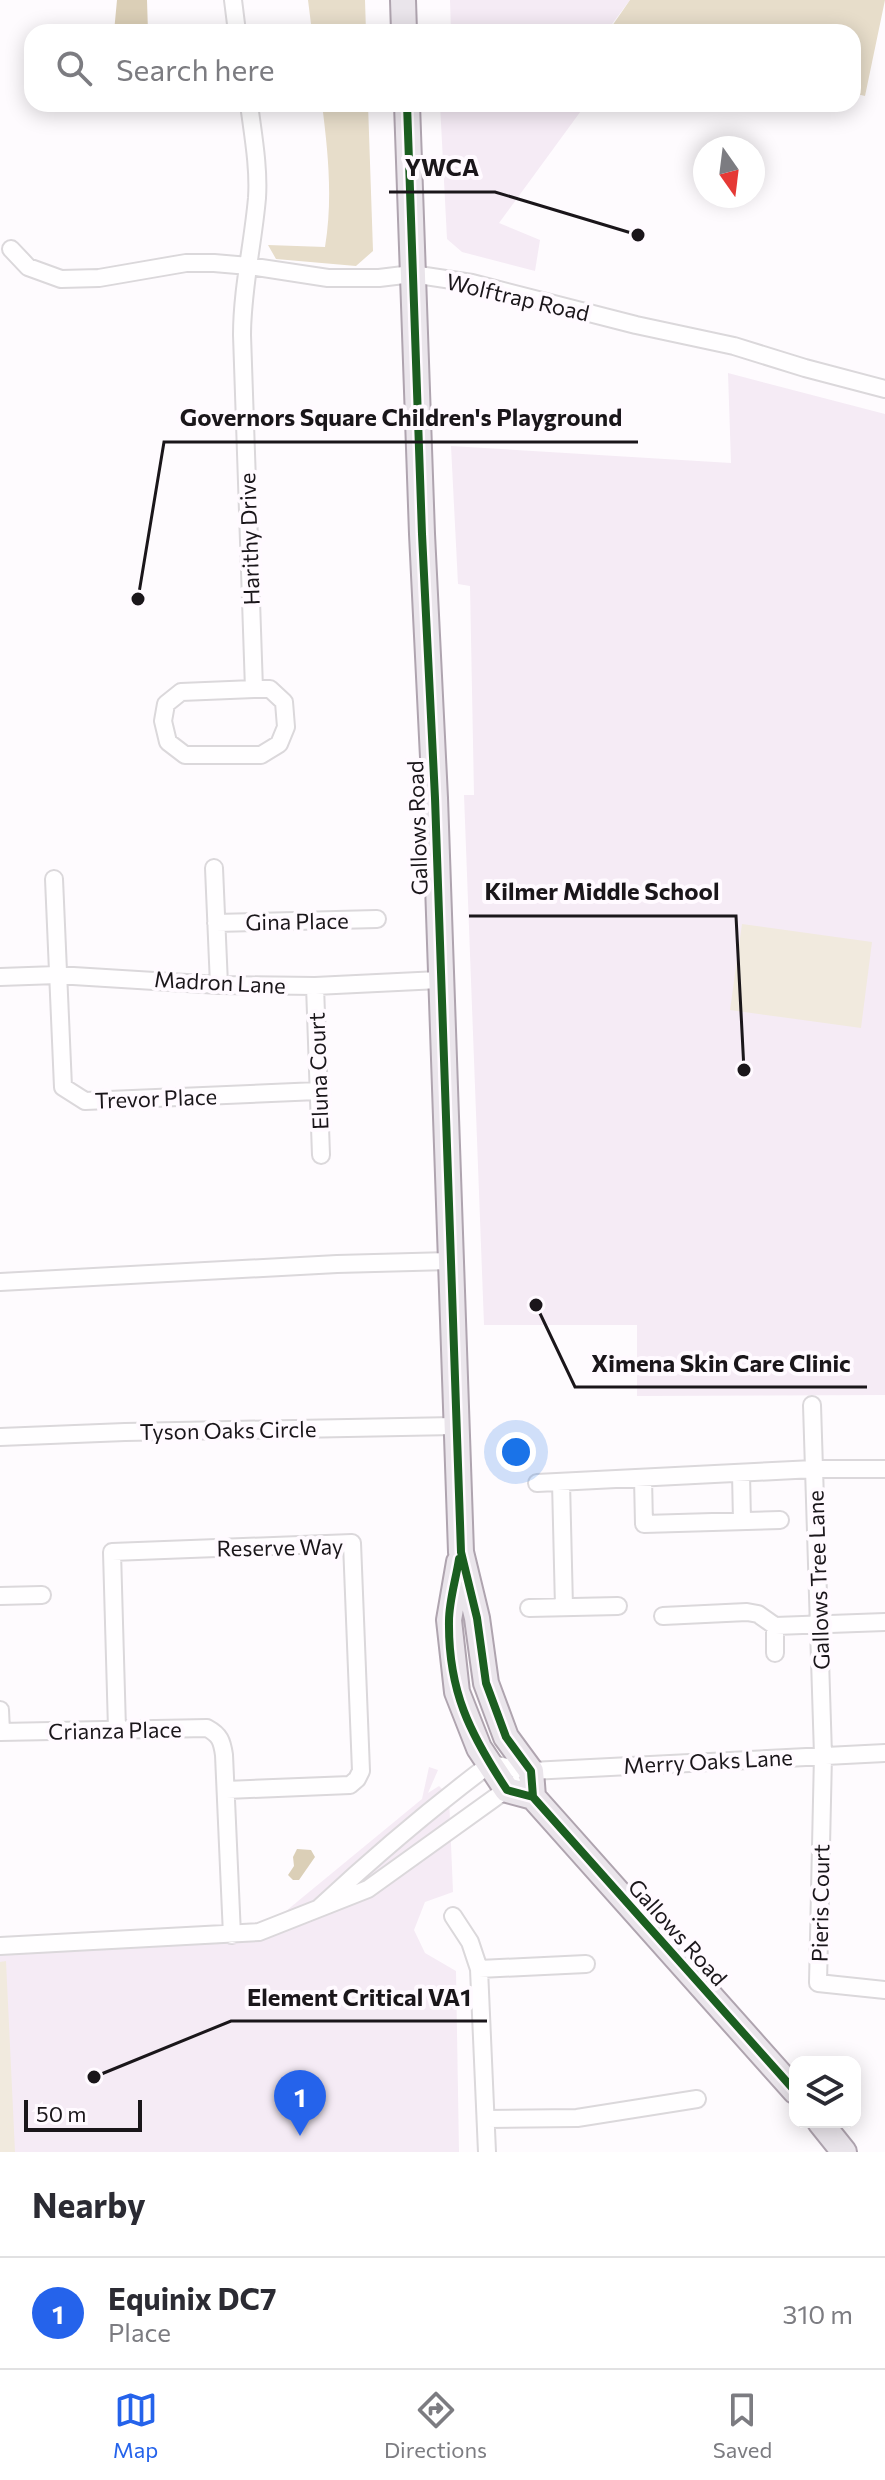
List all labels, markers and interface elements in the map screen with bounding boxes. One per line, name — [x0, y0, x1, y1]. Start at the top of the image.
search box — [24, 24, 861, 112]
icon: search — [52, 46, 96, 90]
text: Search here — [116, 50, 275, 87]
north arrow — [693, 136, 765, 208]
callout: YWCA — [389, 144, 495, 192]
text: YWCA — [405, 152, 479, 181]
street label: Wolftrap Road — [444, 267, 592, 327]
callout: Governors Square Children's Playground — [164, 394, 638, 442]
text: Governors Square Children's Playground — [180, 402, 622, 431]
street label: Harithy Drive — [233, 472, 265, 606]
street label: Gallows Road — [401, 760, 433, 896]
callout: Kilmer Middle School — [469, 868, 736, 916]
text: Kilmer Middle School — [485, 876, 719, 905]
street label: Gina Place — [245, 907, 349, 935]
street label: Madron Lane — [154, 965, 286, 999]
street label: Eluna Court — [302, 1012, 334, 1130]
street label: Trevor Place — [94, 1082, 218, 1114]
callout: Ximena Skin Care Clinic — [575, 1339, 867, 1387]
text: Ximena Skin Care Clinic — [591, 1348, 851, 1377]
street label: Tyson Oaks Circle — [139, 1415, 317, 1445]
your location — [496, 1432, 536, 1472]
street label: Gallows Tree Lane — [801, 1490, 835, 1670]
street label: Reserve Way — [216, 1532, 344, 1562]
street label: Crianza Place — [48, 1715, 182, 1745]
street label: Merry Oaks Lane — [623, 1743, 793, 1779]
street label: Pieris Court — [805, 1844, 835, 1962]
street label: Gallows Road — [623, 1873, 733, 1991]
callout: Element Critical VA1 — [231, 1973, 487, 2021]
text: Element Critical VA1 — [247, 1982, 471, 2011]
map controls — [789, 2056, 861, 2128]
button: layers — [789, 2056, 861, 2128]
pin: 1 — [274, 2070, 326, 2136]
scale bar — [24, 2096, 142, 2132]
text: 50 m — [36, 2100, 86, 2127]
text: Nearby — [32, 2183, 146, 2225]
text: Equinix DC7 — [108, 2279, 276, 2316]
text: 1 — [52, 2298, 64, 2329]
text: 310 m — [782, 2298, 853, 2329]
text: Place — [108, 2316, 171, 2347]
tab: Map — [113, 2388, 158, 2463]
tab: Directions — [384, 2388, 487, 2463]
tab: Saved — [713, 2388, 772, 2463]

